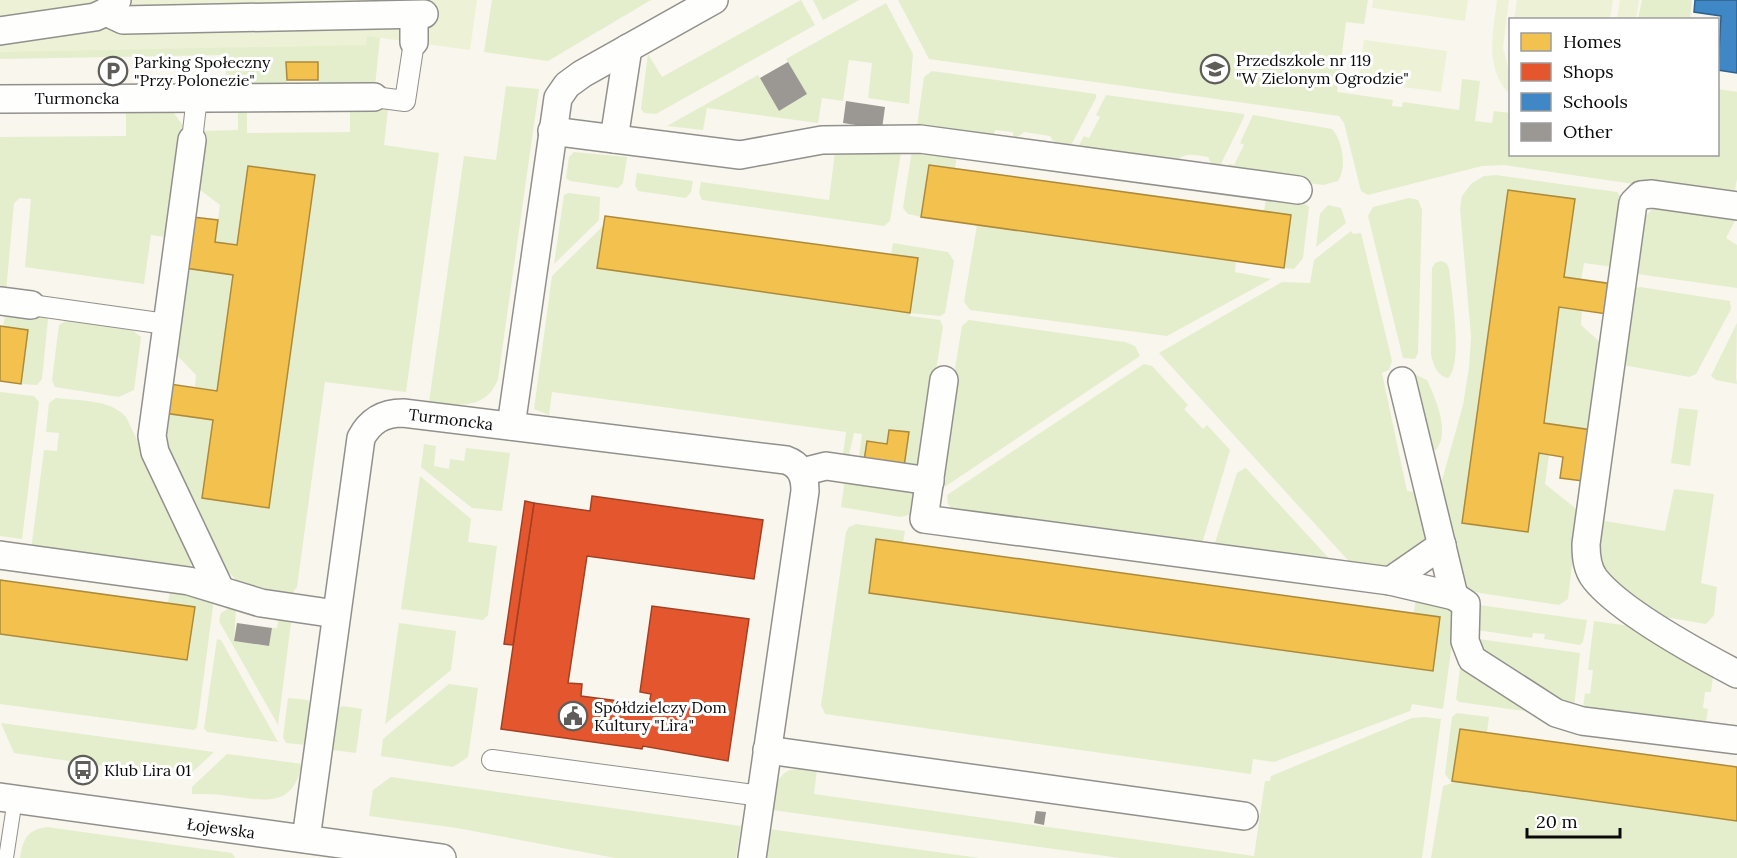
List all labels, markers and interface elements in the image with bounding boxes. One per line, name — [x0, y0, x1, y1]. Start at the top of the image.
legend — [1509, 18, 1719, 156]
text: Homes — [1563, 30, 1621, 53]
place label: Przedszkole nr 119 "W Zielonym Ogrodzie" — [1236, 50, 1409, 88]
place label: Parking Społeczny "Przy Polonezie" — [134, 52, 271, 90]
school or university icon: Przedszkole nr 119 "W Zielonym Ogrodzie" — [1199, 53, 1231, 85]
parking icon: Parking Społeczny "Przy Polonezie" — [97, 55, 129, 87]
text: Shops — [1563, 60, 1614, 83]
street label: Turmoncka — [34, 88, 120, 108]
text: Schools — [1563, 90, 1628, 113]
text: Other — [1563, 120, 1613, 143]
street label: Turmoncka — [407, 404, 495, 434]
place label: Spółdzielczy Dom Kultury "Lira" — [594, 697, 727, 735]
public building icon: Spółdzielczy Dom Kultury "Lira" — [557, 700, 589, 732]
bus stop icon: Klub Lira 01 — [67, 754, 99, 786]
place label: Klub Lira 01 — [104, 760, 191, 780]
scale bar — [1527, 801, 1620, 839]
text: 20 m — [1536, 810, 1578, 833]
street label: Łojewska — [186, 813, 256, 843]

